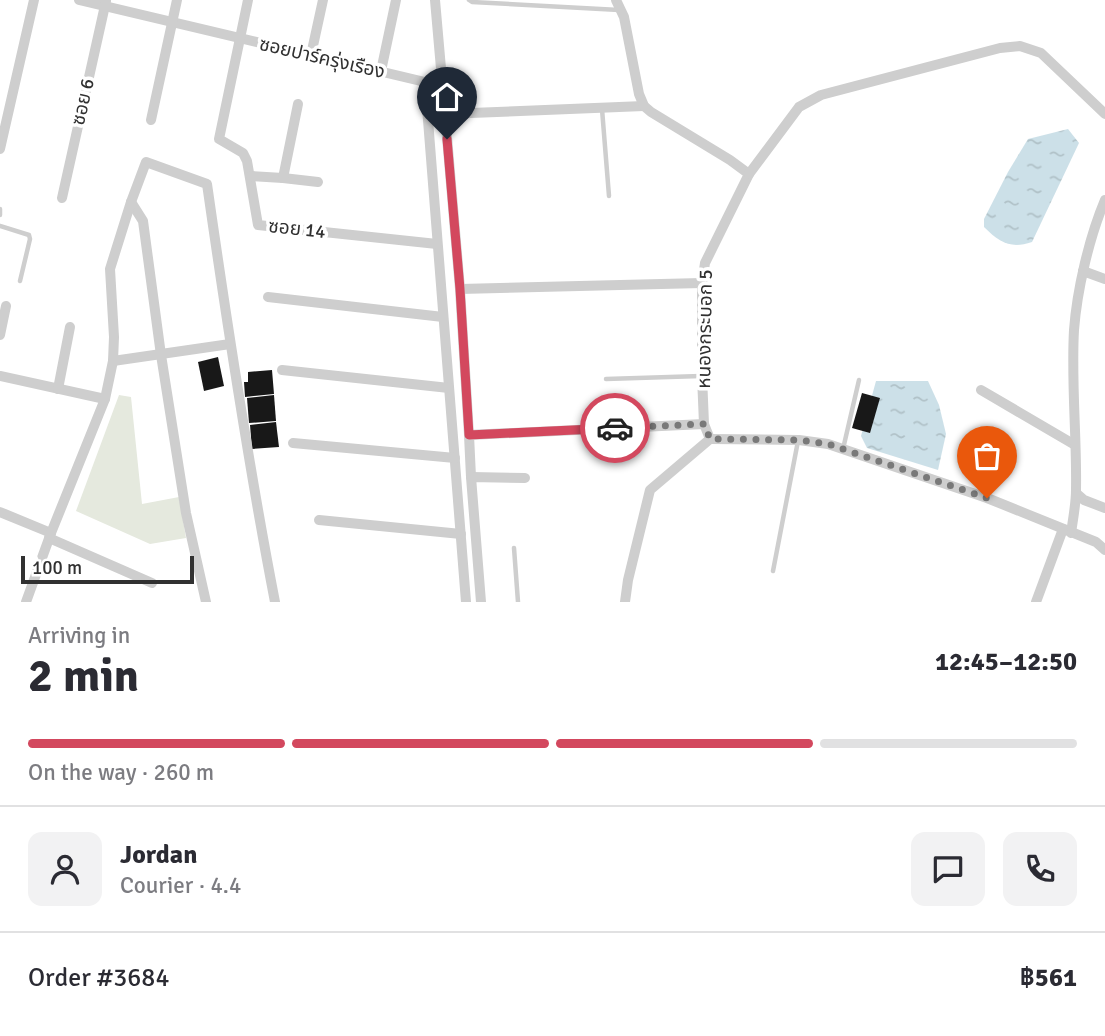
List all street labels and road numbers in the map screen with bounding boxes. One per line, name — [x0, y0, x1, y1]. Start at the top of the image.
street label: ซอยปาร์ครุ่งเรือง — [257, 32, 387, 84]
street label: ซอย 6 — [66, 76, 100, 128]
street label: ซอย 14 — [267, 214, 327, 244]
street label: หนองกระบอก 5 — [692, 269, 718, 389]

